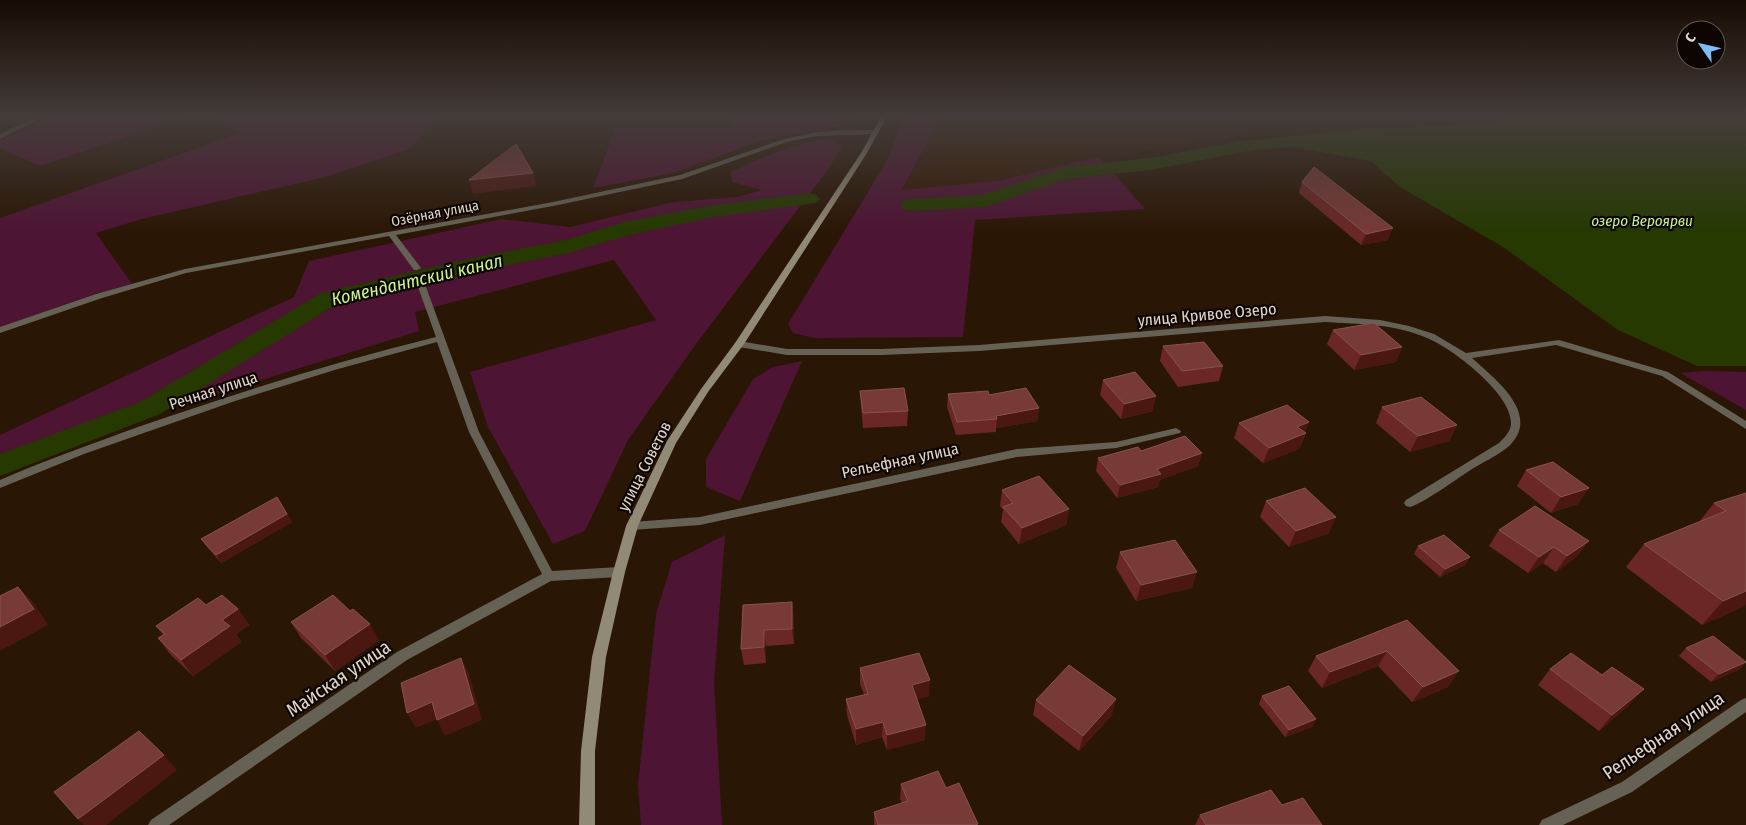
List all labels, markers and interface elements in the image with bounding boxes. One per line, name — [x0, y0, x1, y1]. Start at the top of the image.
north arrow — [1676, 20, 1726, 70]
text: С — [1682, 30, 1700, 46]
street label: Озёрная улица — [390, 197, 480, 230]
water label: озеро Вероярви — [1591, 212, 1693, 230]
water label: Комендантский канал — [329, 250, 505, 310]
street label: улица Кривое Озеро — [1137, 299, 1277, 330]
street label: Речная улица — [167, 367, 260, 414]
street label: улица Советов — [614, 418, 675, 514]
street label: Рельефная улица — [840, 439, 960, 482]
street label: Майская улица — [282, 635, 395, 722]
street label: Рельефная улица — [1598, 686, 1728, 784]

